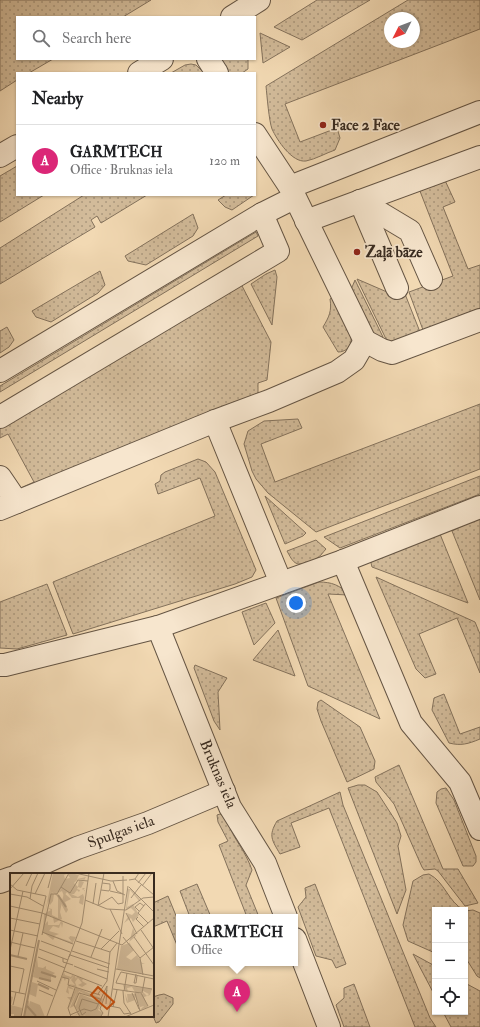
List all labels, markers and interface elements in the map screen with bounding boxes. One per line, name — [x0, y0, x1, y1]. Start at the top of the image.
north arrow — [384, 12, 420, 48]
search box — [16, 16, 256, 60]
icon: search — [30, 27, 52, 49]
text: Search here — [62, 29, 131, 48]
text: Nearby — [32, 88, 83, 109]
place label: Face 2 Face — [331, 116, 401, 135]
marker: Face 2 Face — [318, 120, 328, 130]
text: GARMTECH — [70, 143, 163, 162]
text: A — [41, 153, 49, 169]
text: 120 m — [209, 153, 240, 169]
text: Office · Bruknas iela — [70, 162, 173, 178]
place label: Zaļā bāze — [365, 243, 423, 262]
marker: Zaļā bāze — [352, 247, 362, 257]
your location — [286, 593, 306, 613]
street label: Bruknas iela — [195, 737, 241, 812]
street label: Spulgas iela — [85, 811, 158, 854]
inset map — [10, 873, 154, 1017]
map controls — [432, 907, 468, 1015]
button: + — [432, 907, 468, 943]
popup — [176, 914, 298, 966]
text: GARMTECH — [191, 923, 283, 942]
text: Office — [191, 942, 222, 958]
button: − — [432, 943, 468, 979]
pin: A — [224, 979, 250, 1012]
button: locate — [432, 979, 468, 1015]

